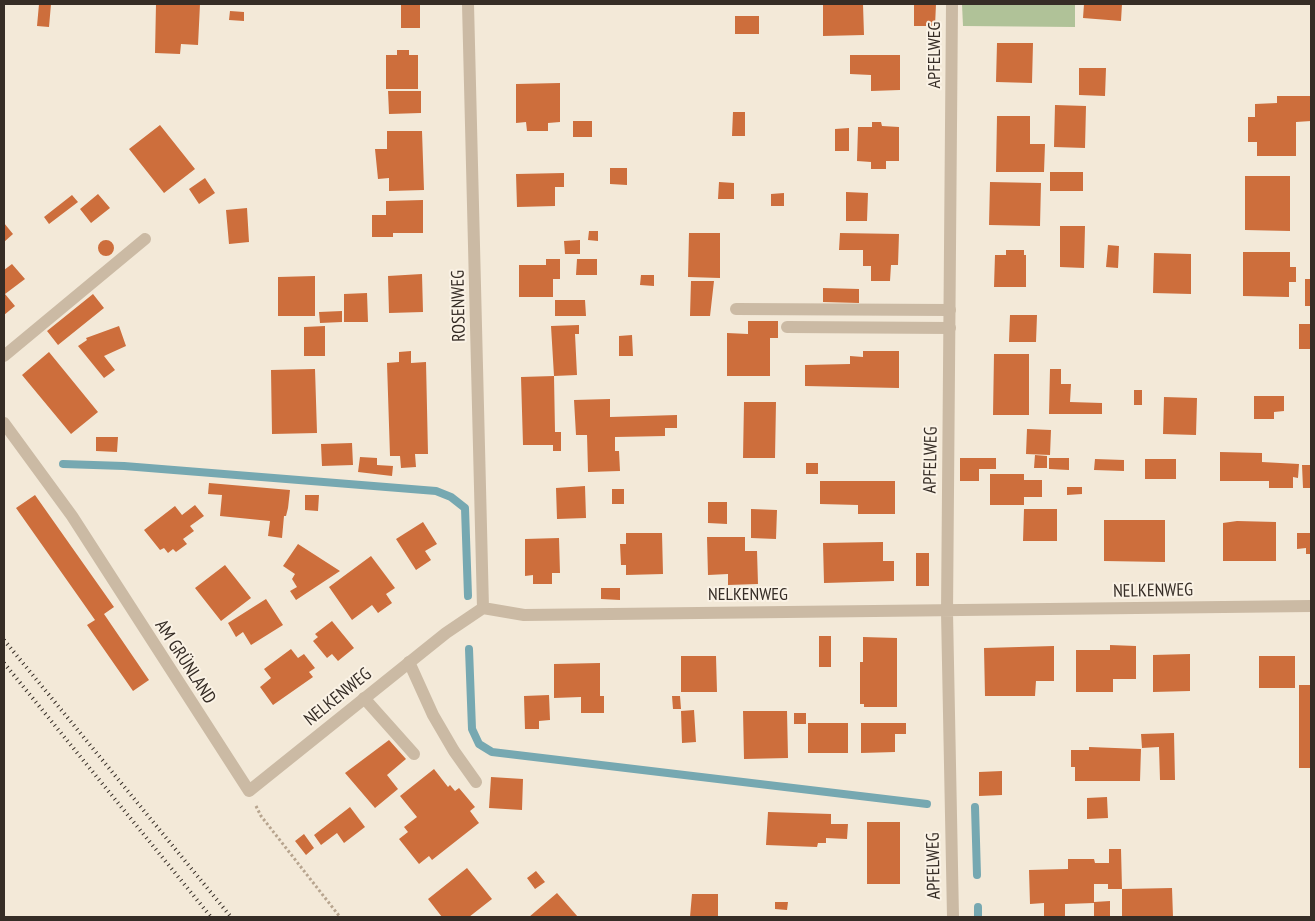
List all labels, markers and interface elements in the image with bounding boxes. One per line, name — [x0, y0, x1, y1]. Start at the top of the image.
street label: APFELWEG — [924, 22, 946, 88]
street label: ROSENWEG — [448, 270, 470, 342]
street label: APFELWEG — [920, 426, 942, 494]
street label: NELKENWEG — [1113, 580, 1193, 602]
street label: NELKENWEG — [708, 584, 788, 606]
street label: AM GRÜNLAND — [150, 616, 220, 708]
street label: NELKENWEG — [300, 663, 376, 731]
street label: APFELWEG — [923, 832, 945, 900]

